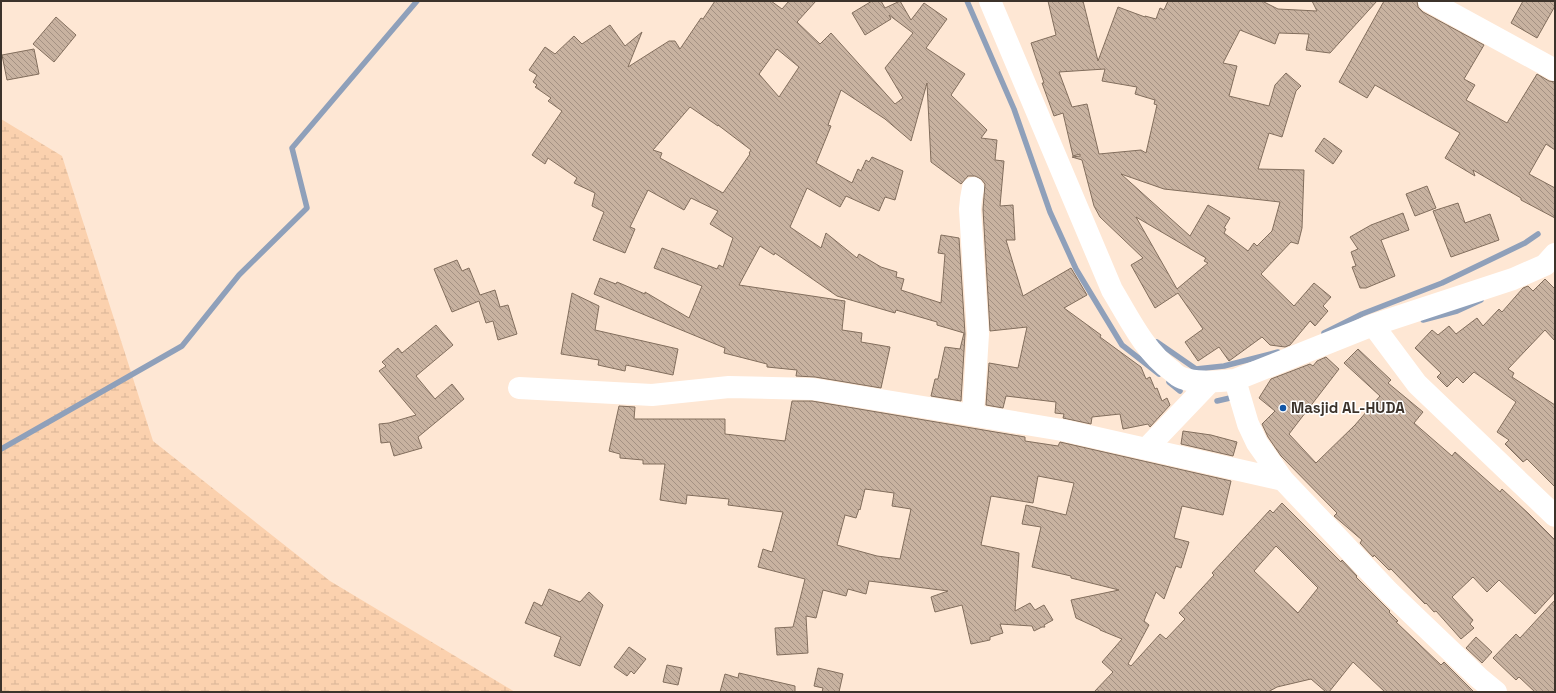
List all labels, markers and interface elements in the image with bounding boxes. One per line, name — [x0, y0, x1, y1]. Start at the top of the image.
place label: Masjid AL-HUDA — [1291, 398, 1405, 417]
marker: Masjid AL-HUDA — [1278, 403, 1288, 413]

